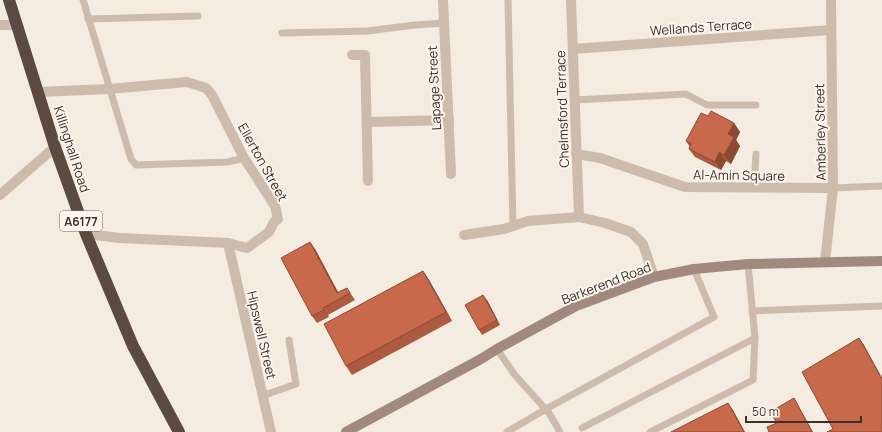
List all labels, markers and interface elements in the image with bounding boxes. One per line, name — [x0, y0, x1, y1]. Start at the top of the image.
street label: Wellands Terrace — [649, 14, 753, 40]
street label: Lapage Street — [423, 45, 445, 131]
street label: Chelmsford Terrace — [551, 49, 573, 168]
street label: Amberley Street — [810, 83, 830, 181]
street label: Killinghall Road — [50, 104, 94, 194]
street label: Ellerton Street — [234, 120, 292, 204]
street label: Al-Amin Square — [693, 165, 786, 185]
road number: A6177 — [60, 211, 102, 231]
street label: Barkerend Road — [559, 258, 653, 308]
street label: Hipswell Street — [243, 289, 281, 381]
scale bar — [746, 398, 861, 424]
text: 50 m — [752, 403, 779, 420]

